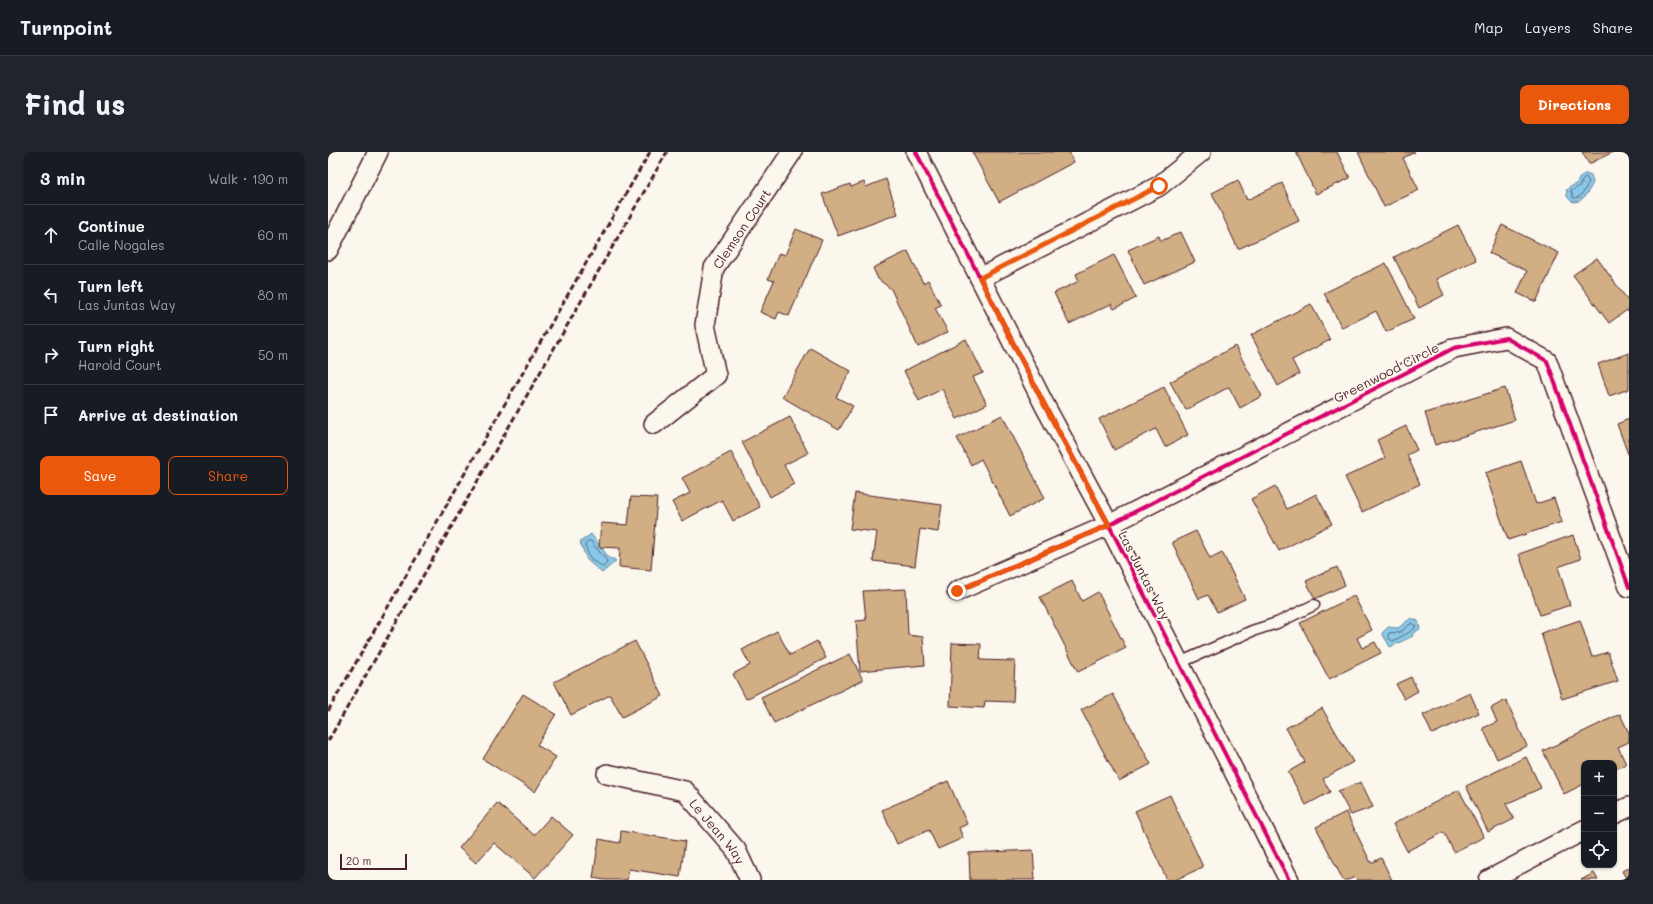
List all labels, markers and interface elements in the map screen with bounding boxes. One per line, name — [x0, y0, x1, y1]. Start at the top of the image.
text: Turnpoint — [20, 15, 112, 40]
text: Map — [1474, 18, 1503, 37]
text: Layers — [1525, 18, 1571, 37]
text: Share — [1593, 18, 1633, 37]
button: Directions — [1520, 85, 1629, 124]
text: Find us — [24, 86, 125, 122]
text: 3 min — [40, 167, 85, 189]
text: Walk · 190 m — [208, 170, 288, 187]
route start — [1150, 177, 1168, 195]
street label: Clemson Court — [708, 185, 774, 271]
text: Continue — [78, 216, 145, 236]
icon: ahead — [40, 224, 62, 246]
text: 60 m — [258, 226, 288, 243]
text: Calle Nogales — [78, 236, 165, 253]
text: Turn left — [78, 276, 143, 296]
icon: left — [40, 284, 62, 306]
text: 80 m — [258, 286, 288, 303]
text: Las Juntas Way — [78, 296, 175, 313]
text: Turn right — [78, 336, 155, 356]
street label: Greenwood Circle — [1330, 338, 1442, 406]
icon: right — [40, 344, 62, 366]
text: 50 m — [258, 346, 288, 363]
text: Harold Court — [78, 356, 162, 373]
icon: arrive — [40, 404, 62, 426]
text: Arrive at destination — [78, 405, 238, 425]
button: Save — [40, 456, 160, 495]
button: Share — [168, 456, 288, 495]
street label: Las Juntas Way — [1115, 528, 1175, 622]
route end — [948, 582, 966, 600]
map controls — [1581, 760, 1617, 868]
button: + — [1581, 760, 1617, 796]
street label: Le Jean Way — [686, 795, 750, 867]
button: − — [1581, 796, 1617, 832]
button: locate — [1581, 832, 1617, 868]
scale bar — [340, 852, 407, 871]
text: 20 m — [346, 853, 371, 868]

